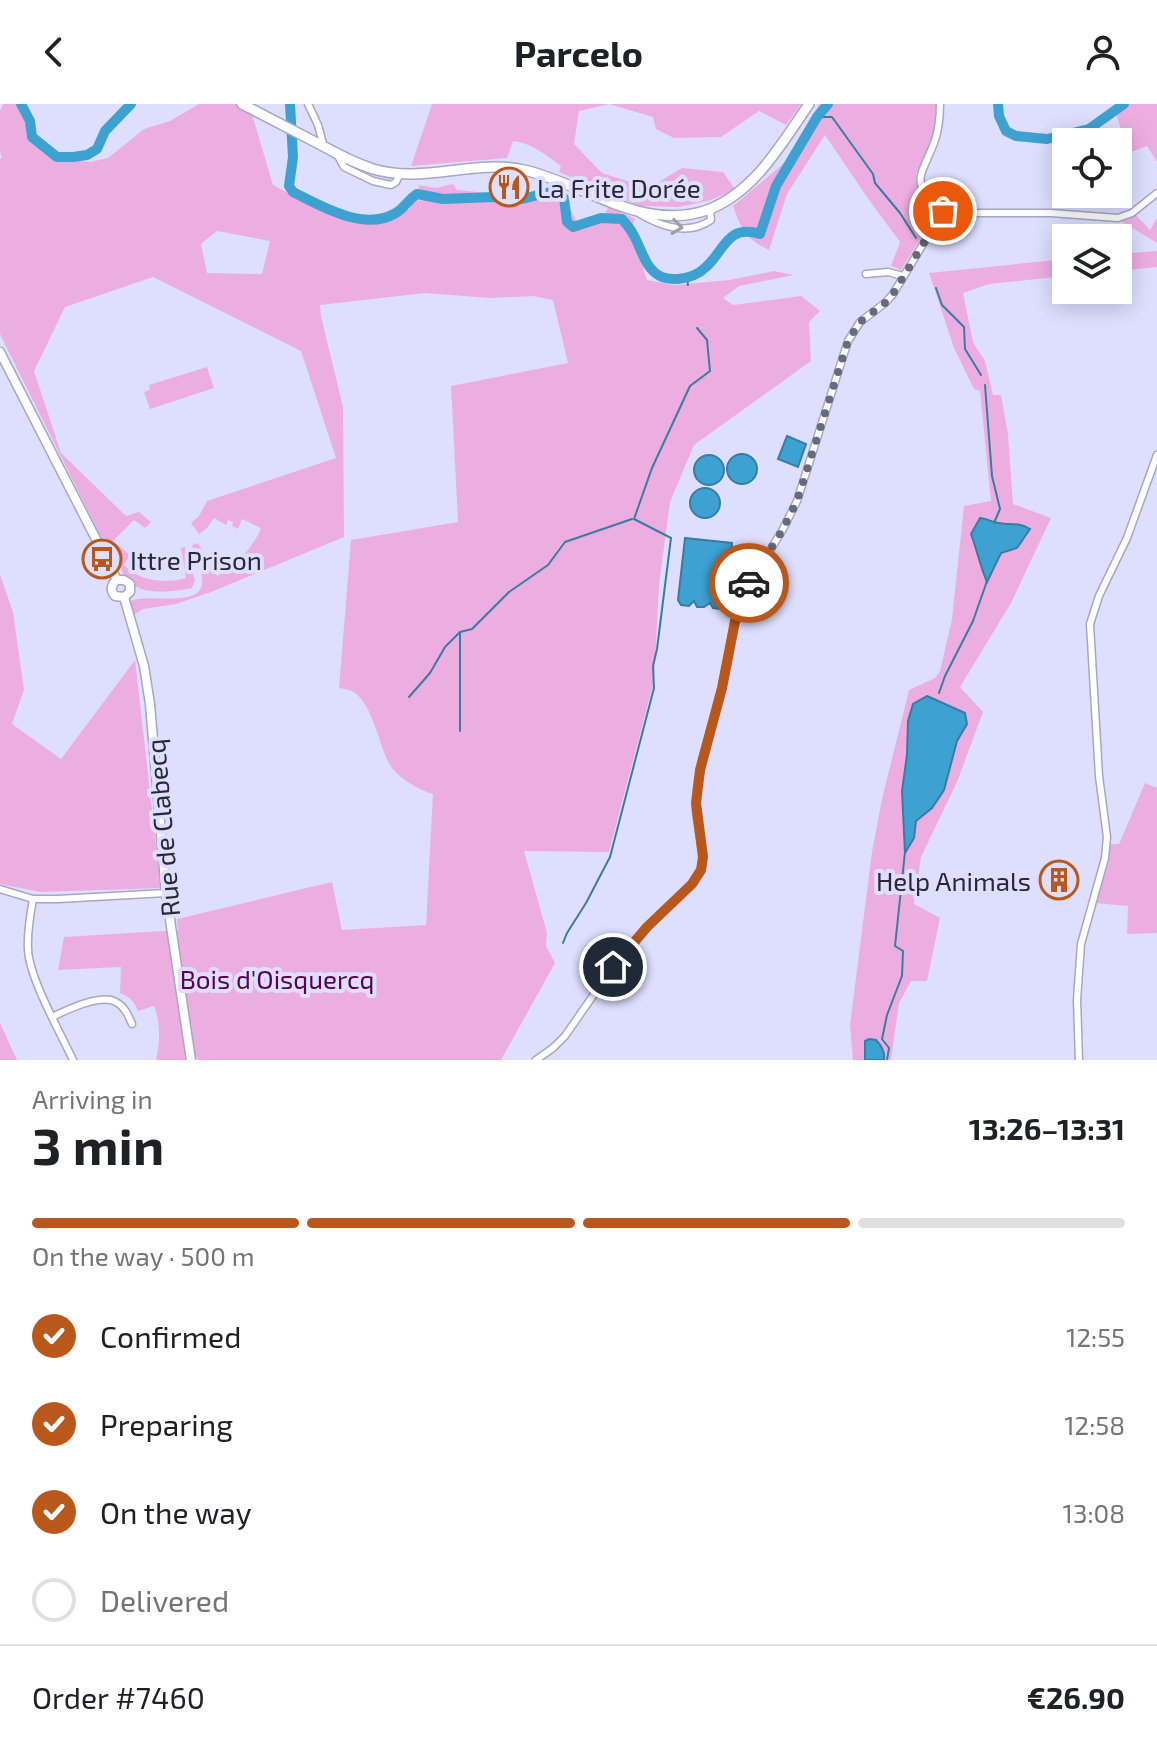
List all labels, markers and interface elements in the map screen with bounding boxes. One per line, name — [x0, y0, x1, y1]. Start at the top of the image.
icon: back — [32, 30, 76, 74]
icon: person — [1081, 30, 1125, 74]
text: Parcelo — [514, 31, 643, 74]
map controls — [1052, 128, 1132, 304]
button: locate — [1052, 128, 1132, 208]
restaurant icon: La Frite Dorée — [488, 166, 530, 208]
place label: La Frite Dorée — [537, 172, 701, 203]
pin — [909, 177, 977, 245]
icon: bag — [921, 189, 965, 233]
one-way arrow — [671, 219, 684, 236]
button: layers — [1052, 224, 1132, 304]
bus stop icon: Ittre Prison — [81, 538, 123, 580]
courier — [709, 543, 789, 623]
place label: Ittre Prison — [130, 544, 262, 575]
icon: car — [727, 561, 771, 605]
street label: Rue de Clabecq — [139, 738, 185, 918]
building icon: Help Animals — [1038, 859, 1080, 901]
place label: Help Animals — [876, 865, 1031, 896]
pin — [579, 933, 647, 1001]
icon: home — [591, 945, 635, 989]
park label: Bois d'Oisquercq — [180, 963, 374, 994]
text: Arriving in — [32, 1083, 153, 1114]
text: 13:26–13:31 — [969, 1110, 1125, 1146]
text: 3 min — [32, 1113, 164, 1175]
text: On the way · 500 m — [32, 1240, 254, 1271]
icon: check — [32, 1314, 76, 1358]
text: Confirmed — [100, 1318, 241, 1354]
text: 12:55 — [1066, 1321, 1125, 1352]
icon: check — [32, 1402, 76, 1446]
text: Preparing — [100, 1406, 233, 1442]
text: 12:58 — [1064, 1409, 1125, 1440]
icon: check — [32, 1490, 76, 1534]
text: On the way — [100, 1494, 252, 1530]
text: 13:08 — [1063, 1497, 1125, 1528]
text: Delivered — [100, 1582, 229, 1618]
text: Order #7460 — [32, 1679, 205, 1715]
text: €26.90 — [1027, 1679, 1125, 1715]

